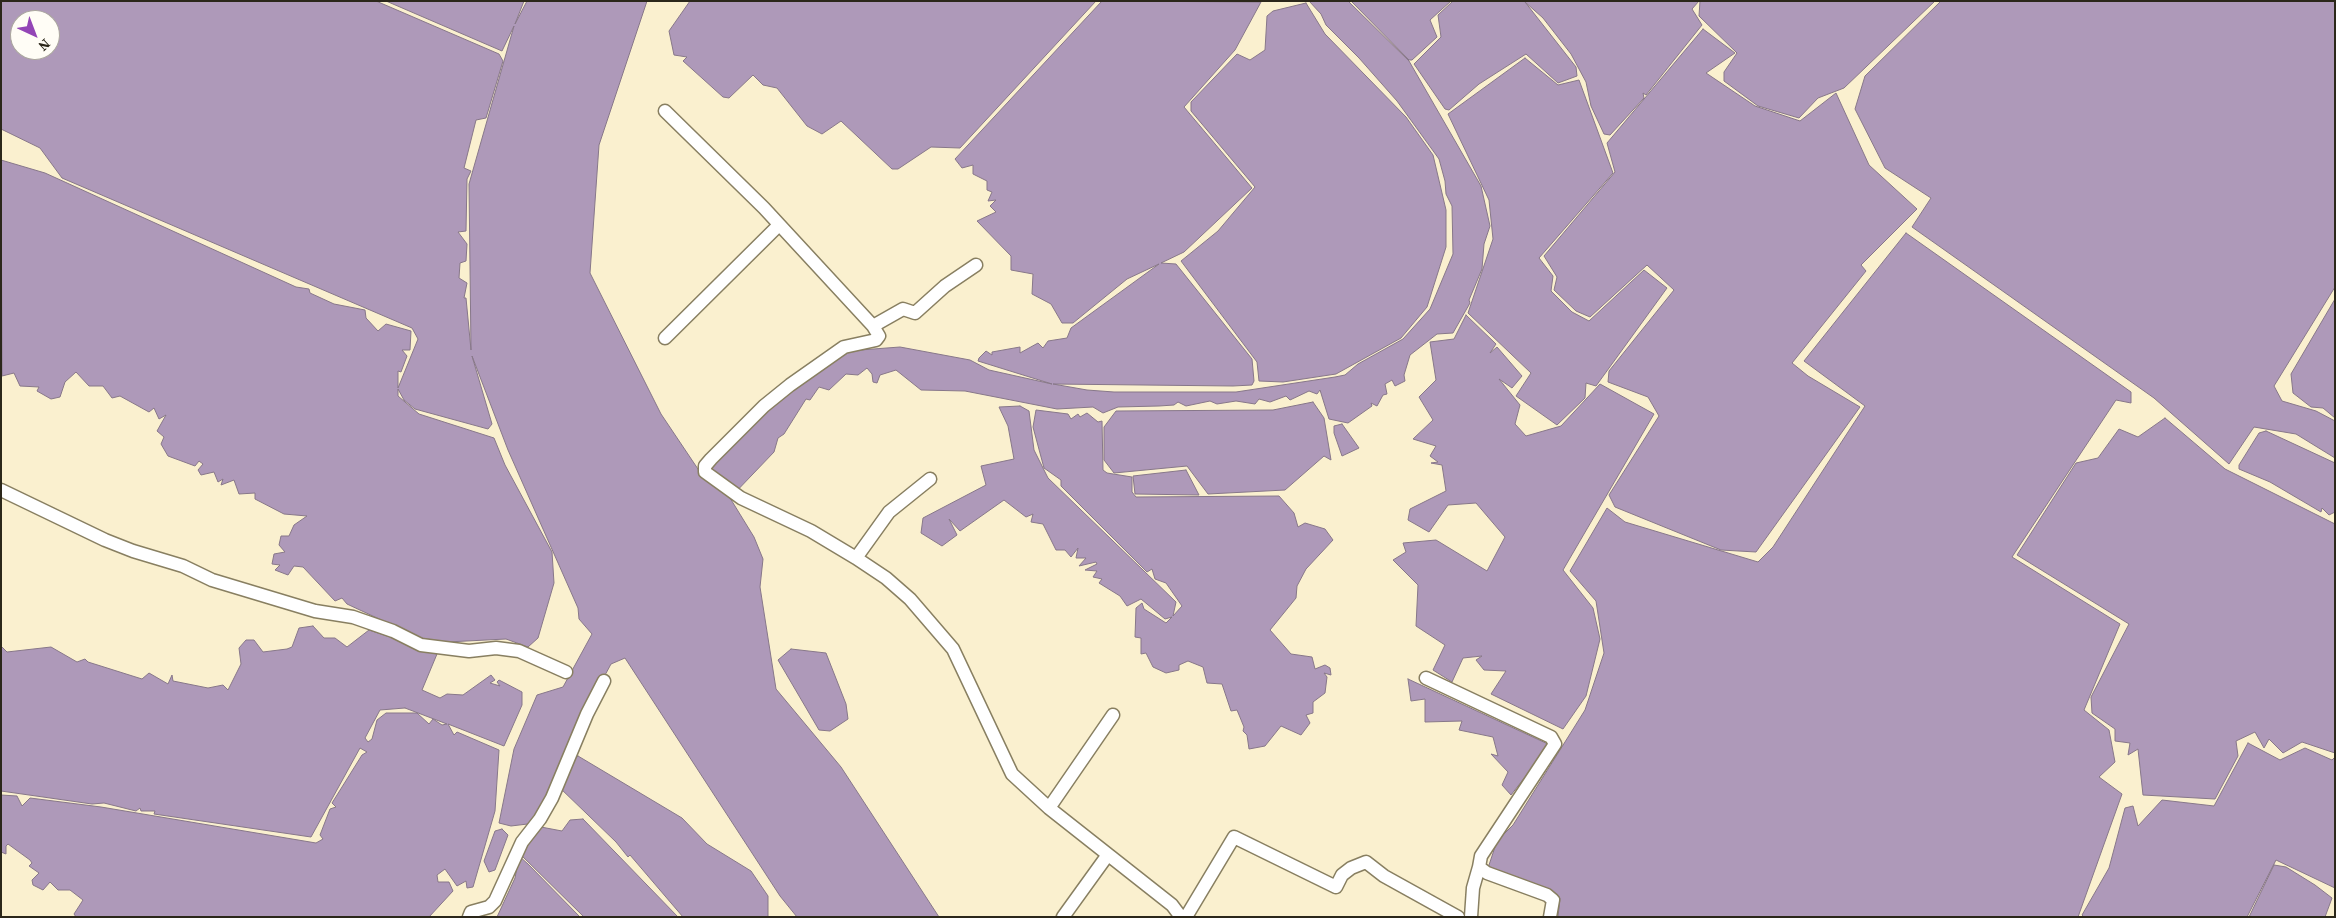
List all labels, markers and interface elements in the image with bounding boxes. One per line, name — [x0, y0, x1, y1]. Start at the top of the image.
north arrow — [10, 10, 60, 60]
text: N — [34, 34, 55, 56]

